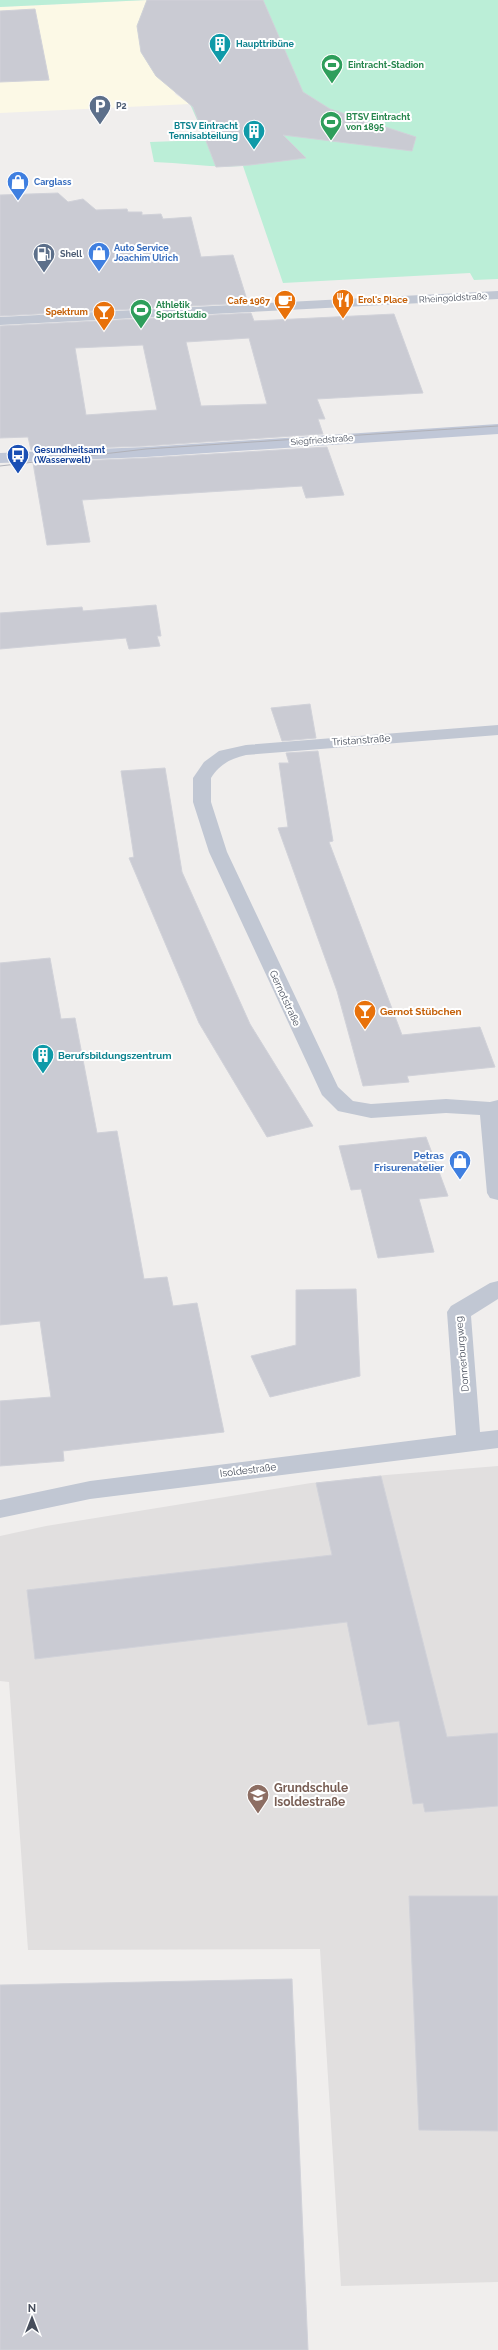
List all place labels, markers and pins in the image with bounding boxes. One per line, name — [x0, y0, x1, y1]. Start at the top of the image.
building icon: Haupttribüne — [207, 31, 233, 64]
place label: Haupttribüne — [236, 39, 294, 49]
sports icon: Eintracht-Stadion — [319, 52, 345, 85]
place label: Eintracht-Stadion — [348, 60, 424, 70]
parking icon: P2 — [87, 93, 113, 126]
place label: P2 — [116, 101, 127, 111]
sports icon: BTSV Eintracht von 1895 — [318, 109, 344, 142]
place label: BTSV Eintracht von 1895 — [346, 112, 411, 132]
building icon: BTSV Eintracht Tennisabteilung — [241, 118, 267, 151]
place label: BTSV Eintracht Tennisabteilung — [169, 121, 239, 141]
shop icon: Carglass — [5, 169, 31, 202]
place label: Carglass — [34, 177, 72, 187]
shop icon: Auto Service Joachim Ulrich — [86, 240, 112, 273]
fuel station icon: Shell — [31, 241, 57, 274]
place label: Auto Service Joachim Ulrich — [114, 243, 178, 263]
place label: Shell — [60, 249, 82, 259]
restaurant icon: Erol's Place — [330, 287, 356, 320]
cafe icon: Cafe 1967 — [272, 288, 298, 321]
place label: Erol's Place — [358, 295, 408, 305]
place label: Cafe 1967 — [228, 296, 271, 306]
sports icon: Athletik Sportstudio — [128, 297, 154, 330]
bar icon: Spektrum — [91, 299, 117, 332]
place label: Athletik Sportstudio — [156, 300, 207, 320]
place label: Spektrum — [46, 307, 88, 317]
bus stop icon: Gesundheitsamt (Wasserwelt) — [5, 442, 31, 475]
place label: Gesundheitsamt (Wasserwelt) — [34, 445, 106, 465]
bar icon: Gernot Stübchen — [352, 998, 378, 1031]
place label: Gernot Stübchen — [380, 1006, 461, 1017]
building icon: Berufsbildungszentrum — [30, 1042, 56, 1075]
place label: Berufsbildungszentrum — [58, 1050, 172, 1061]
shop icon: Petras Frisurenatelier — [447, 1148, 473, 1181]
place label: Petras Frisurenatelier — [374, 1150, 444, 1173]
place label: Grundschule Isoldestraße — [274, 1781, 348, 1809]
school or university icon: Grundschule Isoldestraße — [245, 1782, 271, 1815]

